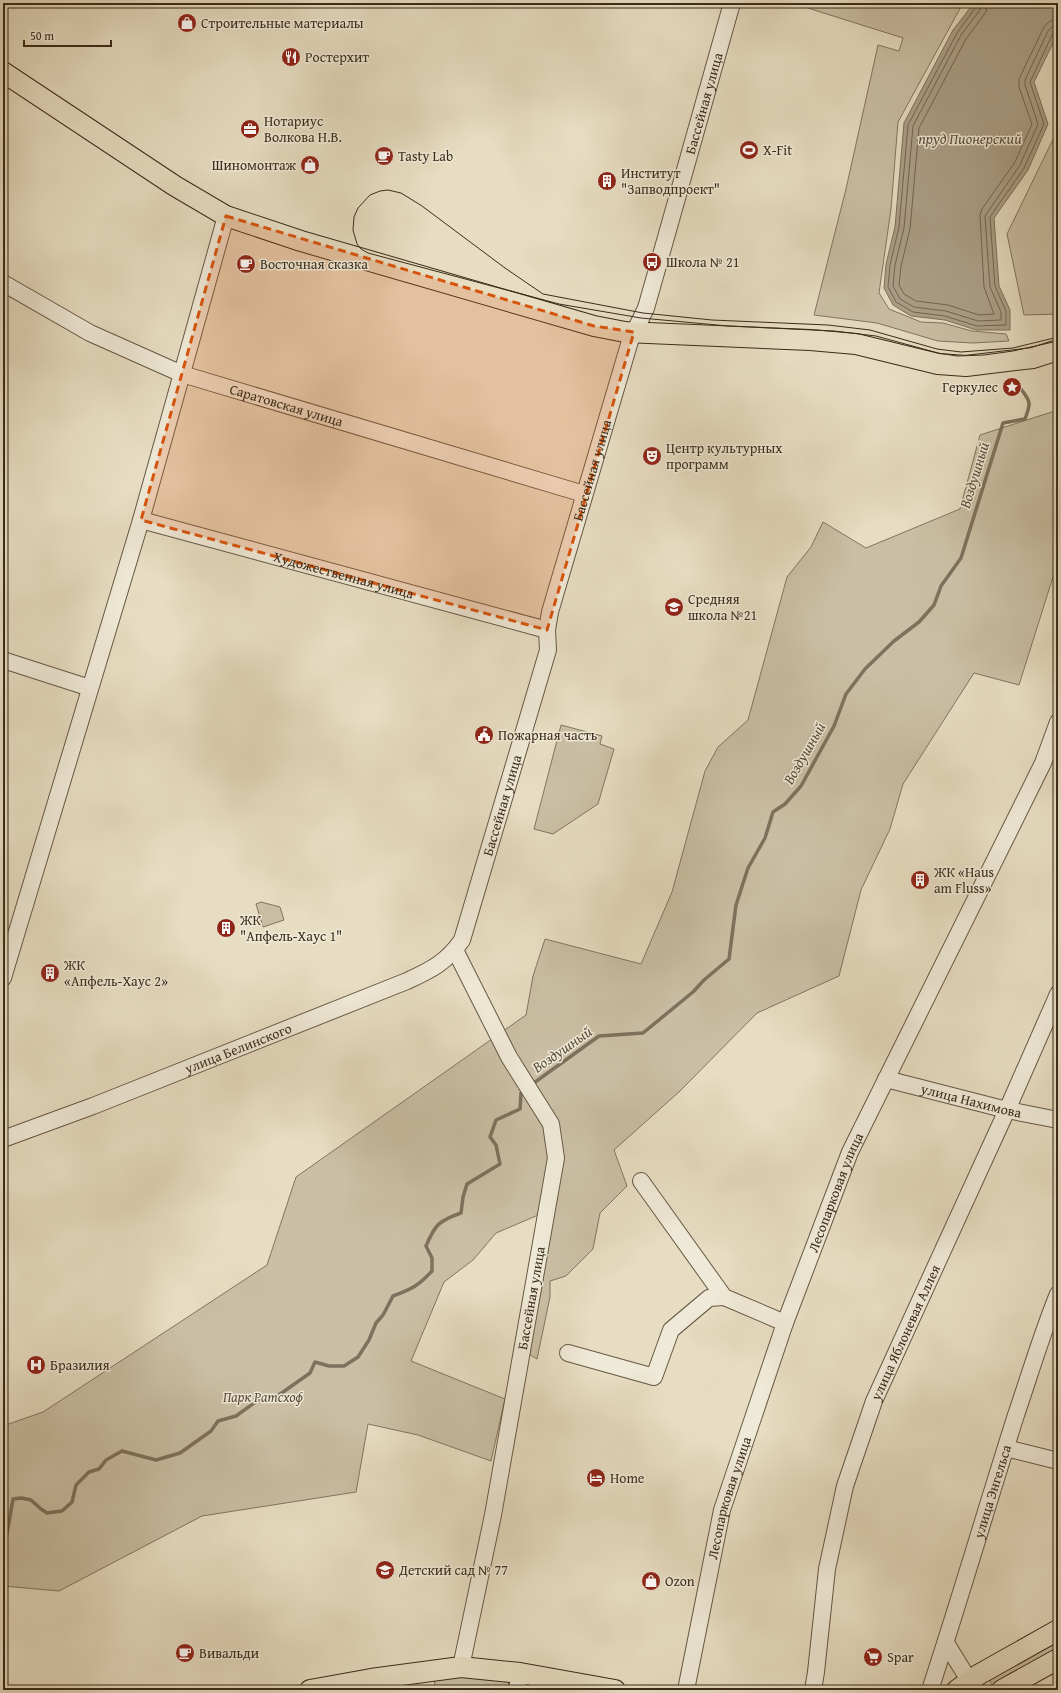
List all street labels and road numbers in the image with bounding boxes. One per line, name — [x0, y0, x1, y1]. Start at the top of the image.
street label: Бассейная улица — [680, 50, 728, 157]
street label: Саратовская улица — [227, 379, 346, 432]
street label: Бассейная улица — [567, 417, 616, 523]
street label: Художественная улица — [271, 546, 416, 604]
street label: Бассейная улица — [477, 752, 527, 858]
street label: улица Белинского — [181, 1018, 294, 1079]
street label: улица Нахимова — [918, 1078, 1024, 1123]
street label: Лесопарковая улица — [803, 1129, 868, 1255]
street label: Бассейная улица — [512, 1244, 550, 1351]
street label: улица Яблоневая Аллея — [865, 1261, 945, 1404]
street label: Лесопарковая улица — [702, 1434, 756, 1561]
street label: улица Энгельса — [968, 1442, 1016, 1542]

